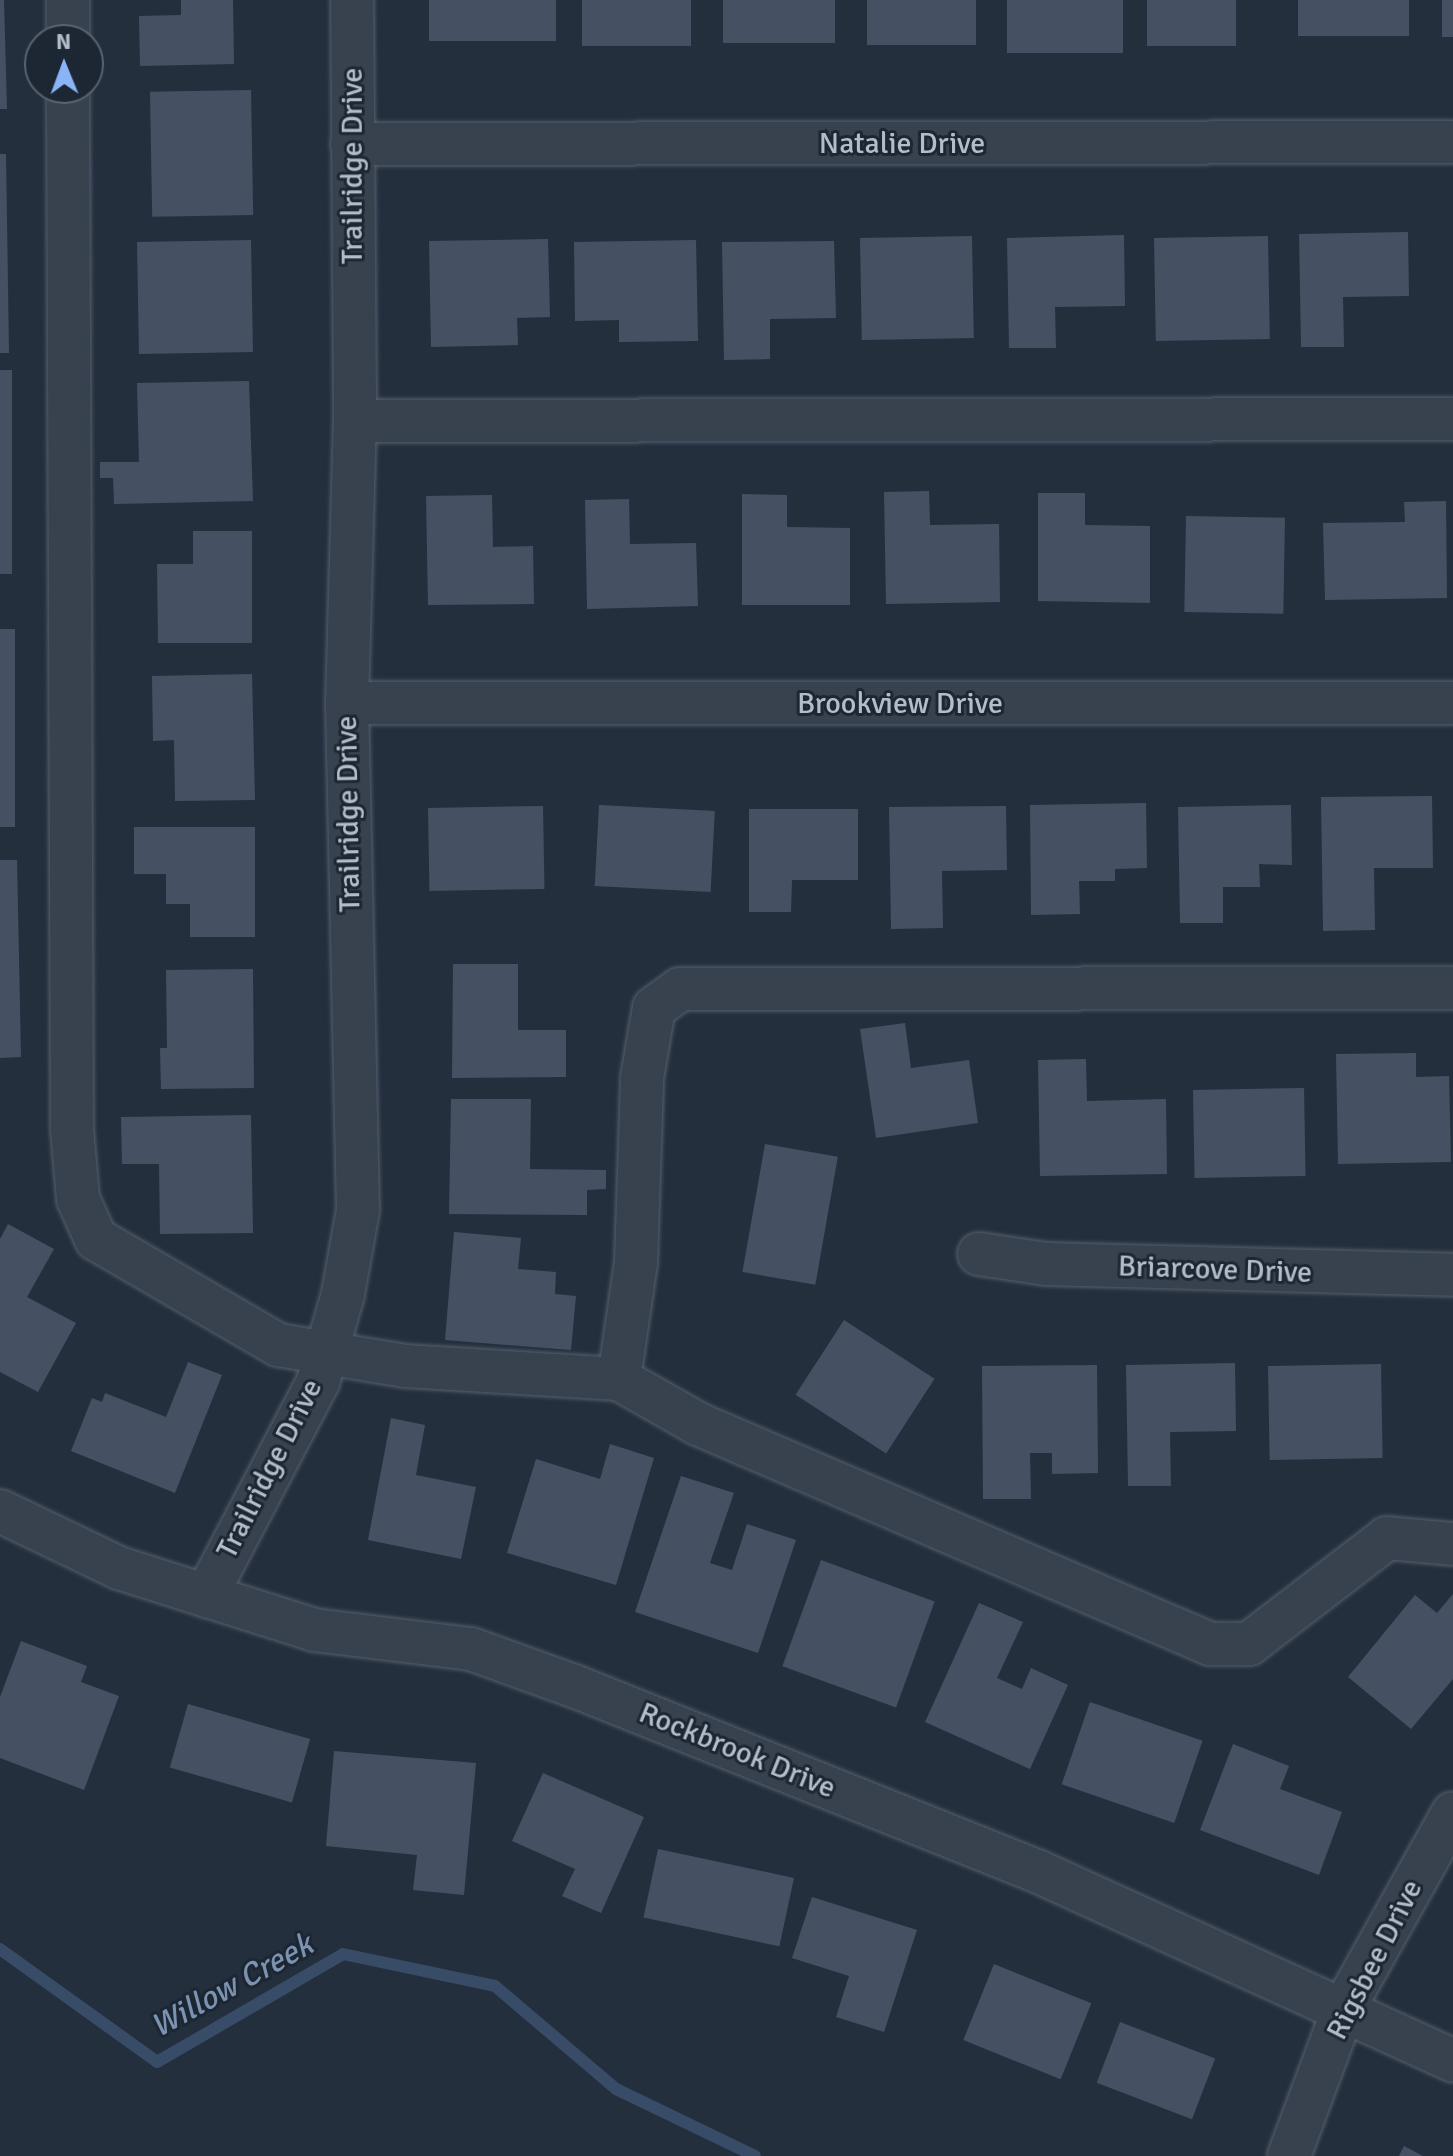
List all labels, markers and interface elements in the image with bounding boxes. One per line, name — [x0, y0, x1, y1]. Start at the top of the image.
north arrow — [24, 24, 104, 104]
text: N — [56, 28, 71, 55]
street label: Trailridge Drive — [335, 68, 371, 264]
street label: Natalie Drive — [819, 126, 985, 162]
street label: Brookview Drive — [797, 686, 1003, 722]
street label: Trailridge Drive — [329, 715, 369, 913]
street label: Briarcove Drive — [1117, 1249, 1313, 1291]
street label: Trailridge Drive — [209, 1373, 331, 1565]
street label: Rockbrook Drive — [634, 1695, 840, 1807]
street label: Rigsbee Drive — [1319, 1874, 1431, 2046]
water label: Willow Creek — [144, 1926, 320, 2046]

